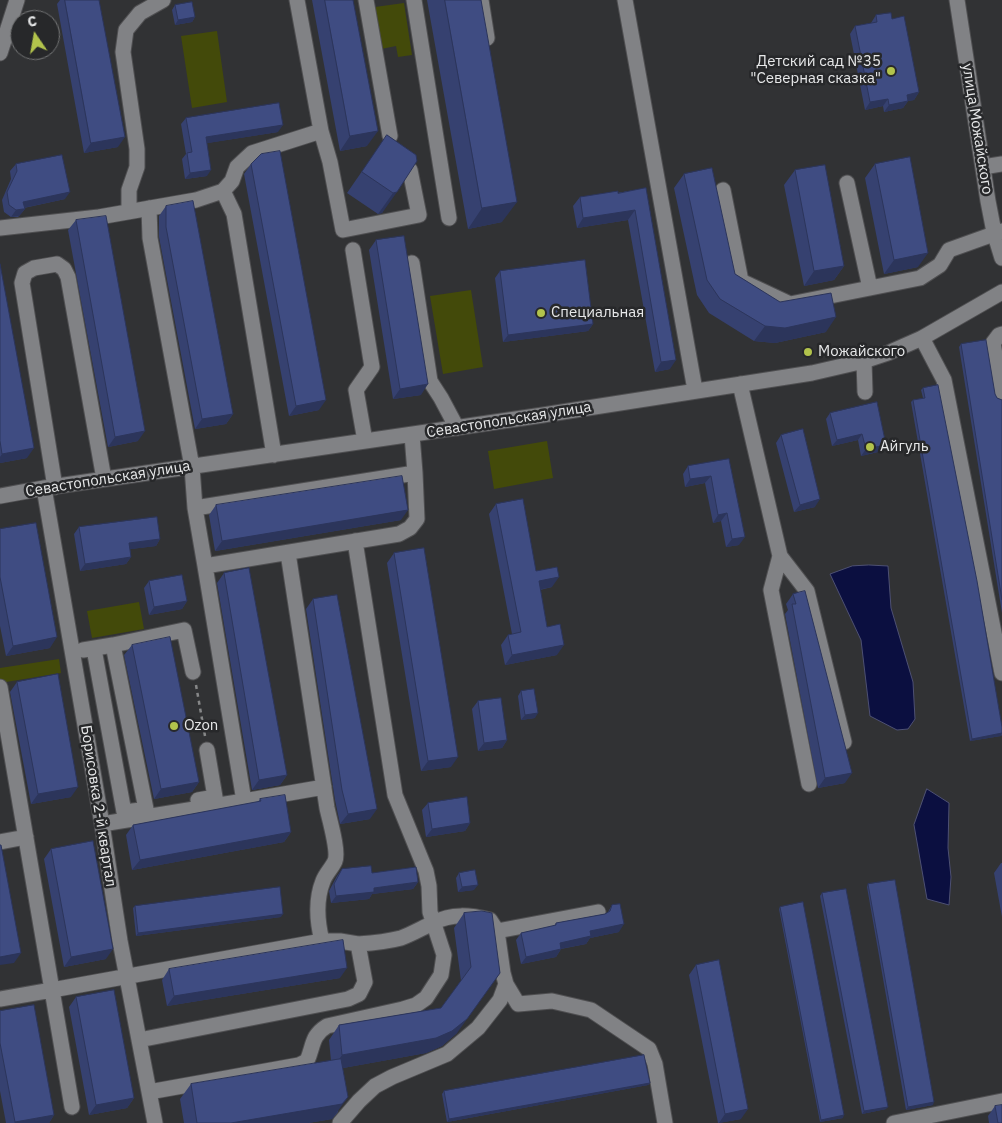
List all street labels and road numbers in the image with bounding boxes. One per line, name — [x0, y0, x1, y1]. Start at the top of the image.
street label: улица Можайского — [958, 62, 996, 196]
street label: Севастопольская улица — [425, 398, 593, 442]
street label: Севастопольская улица — [24, 457, 192, 501]
street label: Борисовка 2-й квартал — [76, 724, 120, 888]

